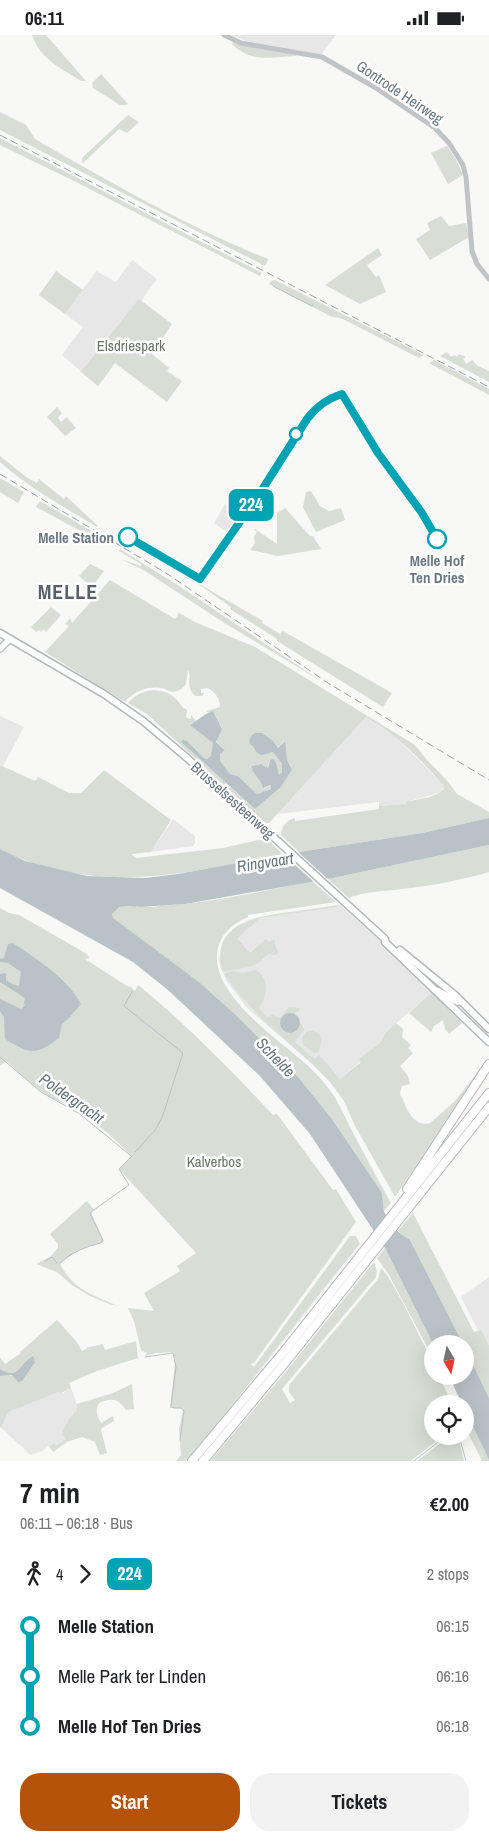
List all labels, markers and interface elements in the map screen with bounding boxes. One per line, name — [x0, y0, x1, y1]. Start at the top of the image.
text: 06:11 — [25, 5, 64, 31]
street label: Gontrode Heirweg — [352, 55, 448, 129]
park label: Elsdriespark — [97, 335, 166, 356]
unlabelled marker — [289, 427, 303, 441]
line badge: 224 — [222, 489, 280, 521]
text: 224 — [239, 492, 263, 517]
place label: Melle Station — [38, 527, 114, 548]
marker: Melle Station — [118, 527, 138, 547]
marker: Melle Hof Ten Dries — [427, 529, 447, 549]
place label: Melle Hof Ten Dries — [409, 550, 465, 588]
district label: MELLE — [38, 578, 98, 605]
street label: Brusselsesteenweg — [186, 757, 280, 844]
water label: Ringvaart — [235, 847, 295, 877]
water label: Schelde — [252, 1032, 300, 1082]
water label: Poldergracht — [35, 1068, 109, 1129]
park label: Kalverbos — [187, 1151, 241, 1172]
north arrow — [424, 1335, 474, 1385]
map controls — [424, 1335, 474, 1445]
button: locate — [424, 1395, 474, 1445]
text: 7 min — [20, 1474, 80, 1512]
text: €2.00 — [430, 1491, 469, 1517]
text: 06:11 – 06:18 · Bus — [20, 1512, 133, 1534]
icon: walk — [20, 1560, 48, 1588]
icon: forward — [71, 1560, 99, 1588]
text: 224 — [117, 1561, 142, 1586]
text: 4 — [56, 1563, 63, 1585]
text: 2 stops — [427, 1563, 469, 1585]
text: Melle Station — [58, 1613, 154, 1639]
text: 06:15 — [436, 1615, 469, 1637]
text: Melle Park ter Linden — [58, 1663, 206, 1689]
text: 06:16 — [436, 1665, 469, 1687]
text: Melle Hof Ten Dries — [58, 1713, 201, 1739]
text: 06:18 — [436, 1715, 469, 1737]
button: Start — [20, 1773, 240, 1831]
button: Tickets — [250, 1773, 469, 1831]

